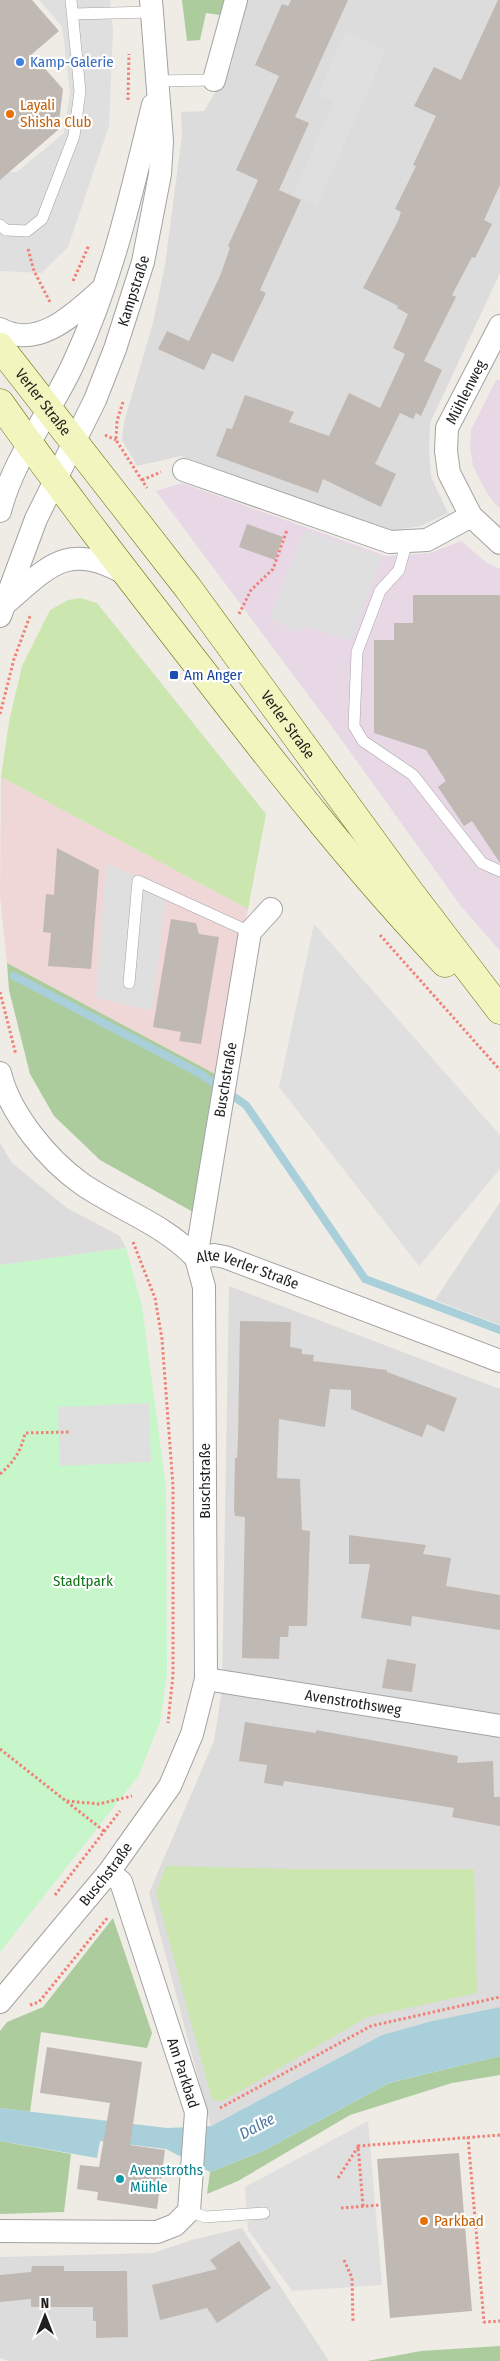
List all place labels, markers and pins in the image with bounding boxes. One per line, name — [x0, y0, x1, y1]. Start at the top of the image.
place label: Kamp-Galerie — [30, 53, 114, 71]
marker: Kamp-Galerie — [14, 56, 26, 68]
place label: Layali Shisha Club — [20, 96, 92, 131]
marker: Layali Shisha Club — [4, 108, 16, 120]
place label: Am Anger — [184, 666, 243, 684]
marker: Am Anger — [168, 669, 180, 681]
place label: Avenstroths Mühle — [130, 2161, 203, 2196]
marker: Avenstroths Mühle — [114, 2173, 126, 2185]
place label: Parkbad — [434, 2212, 484, 2230]
marker: Parkbad — [418, 2215, 430, 2227]

